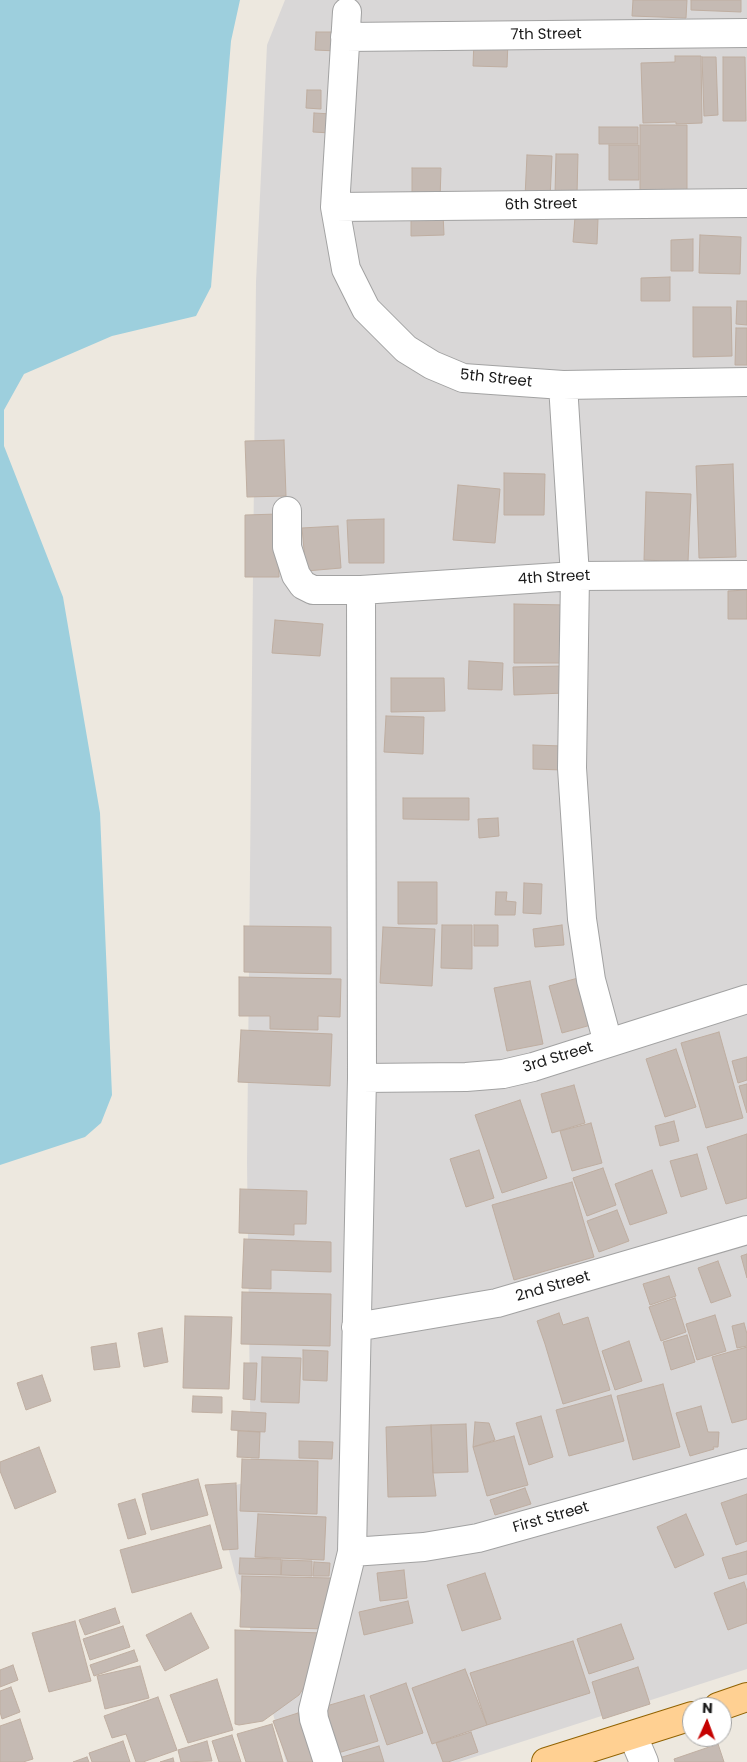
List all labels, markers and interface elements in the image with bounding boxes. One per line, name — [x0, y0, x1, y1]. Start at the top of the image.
street label: 7th Street — [510, 25, 582, 45]
street label: 6th Street — [505, 195, 577, 215]
street label: 5th Street — [459, 366, 533, 392]
street label: 4th Street — [517, 567, 591, 589]
street label: 3rd Street — [521, 1039, 595, 1077]
street label: 2nd Street — [514, 1268, 592, 1306]
street label: First Street — [511, 1499, 591, 1537]
north arrow — [682, 1697, 732, 1747]
text: N — [702, 1698, 713, 1718]

